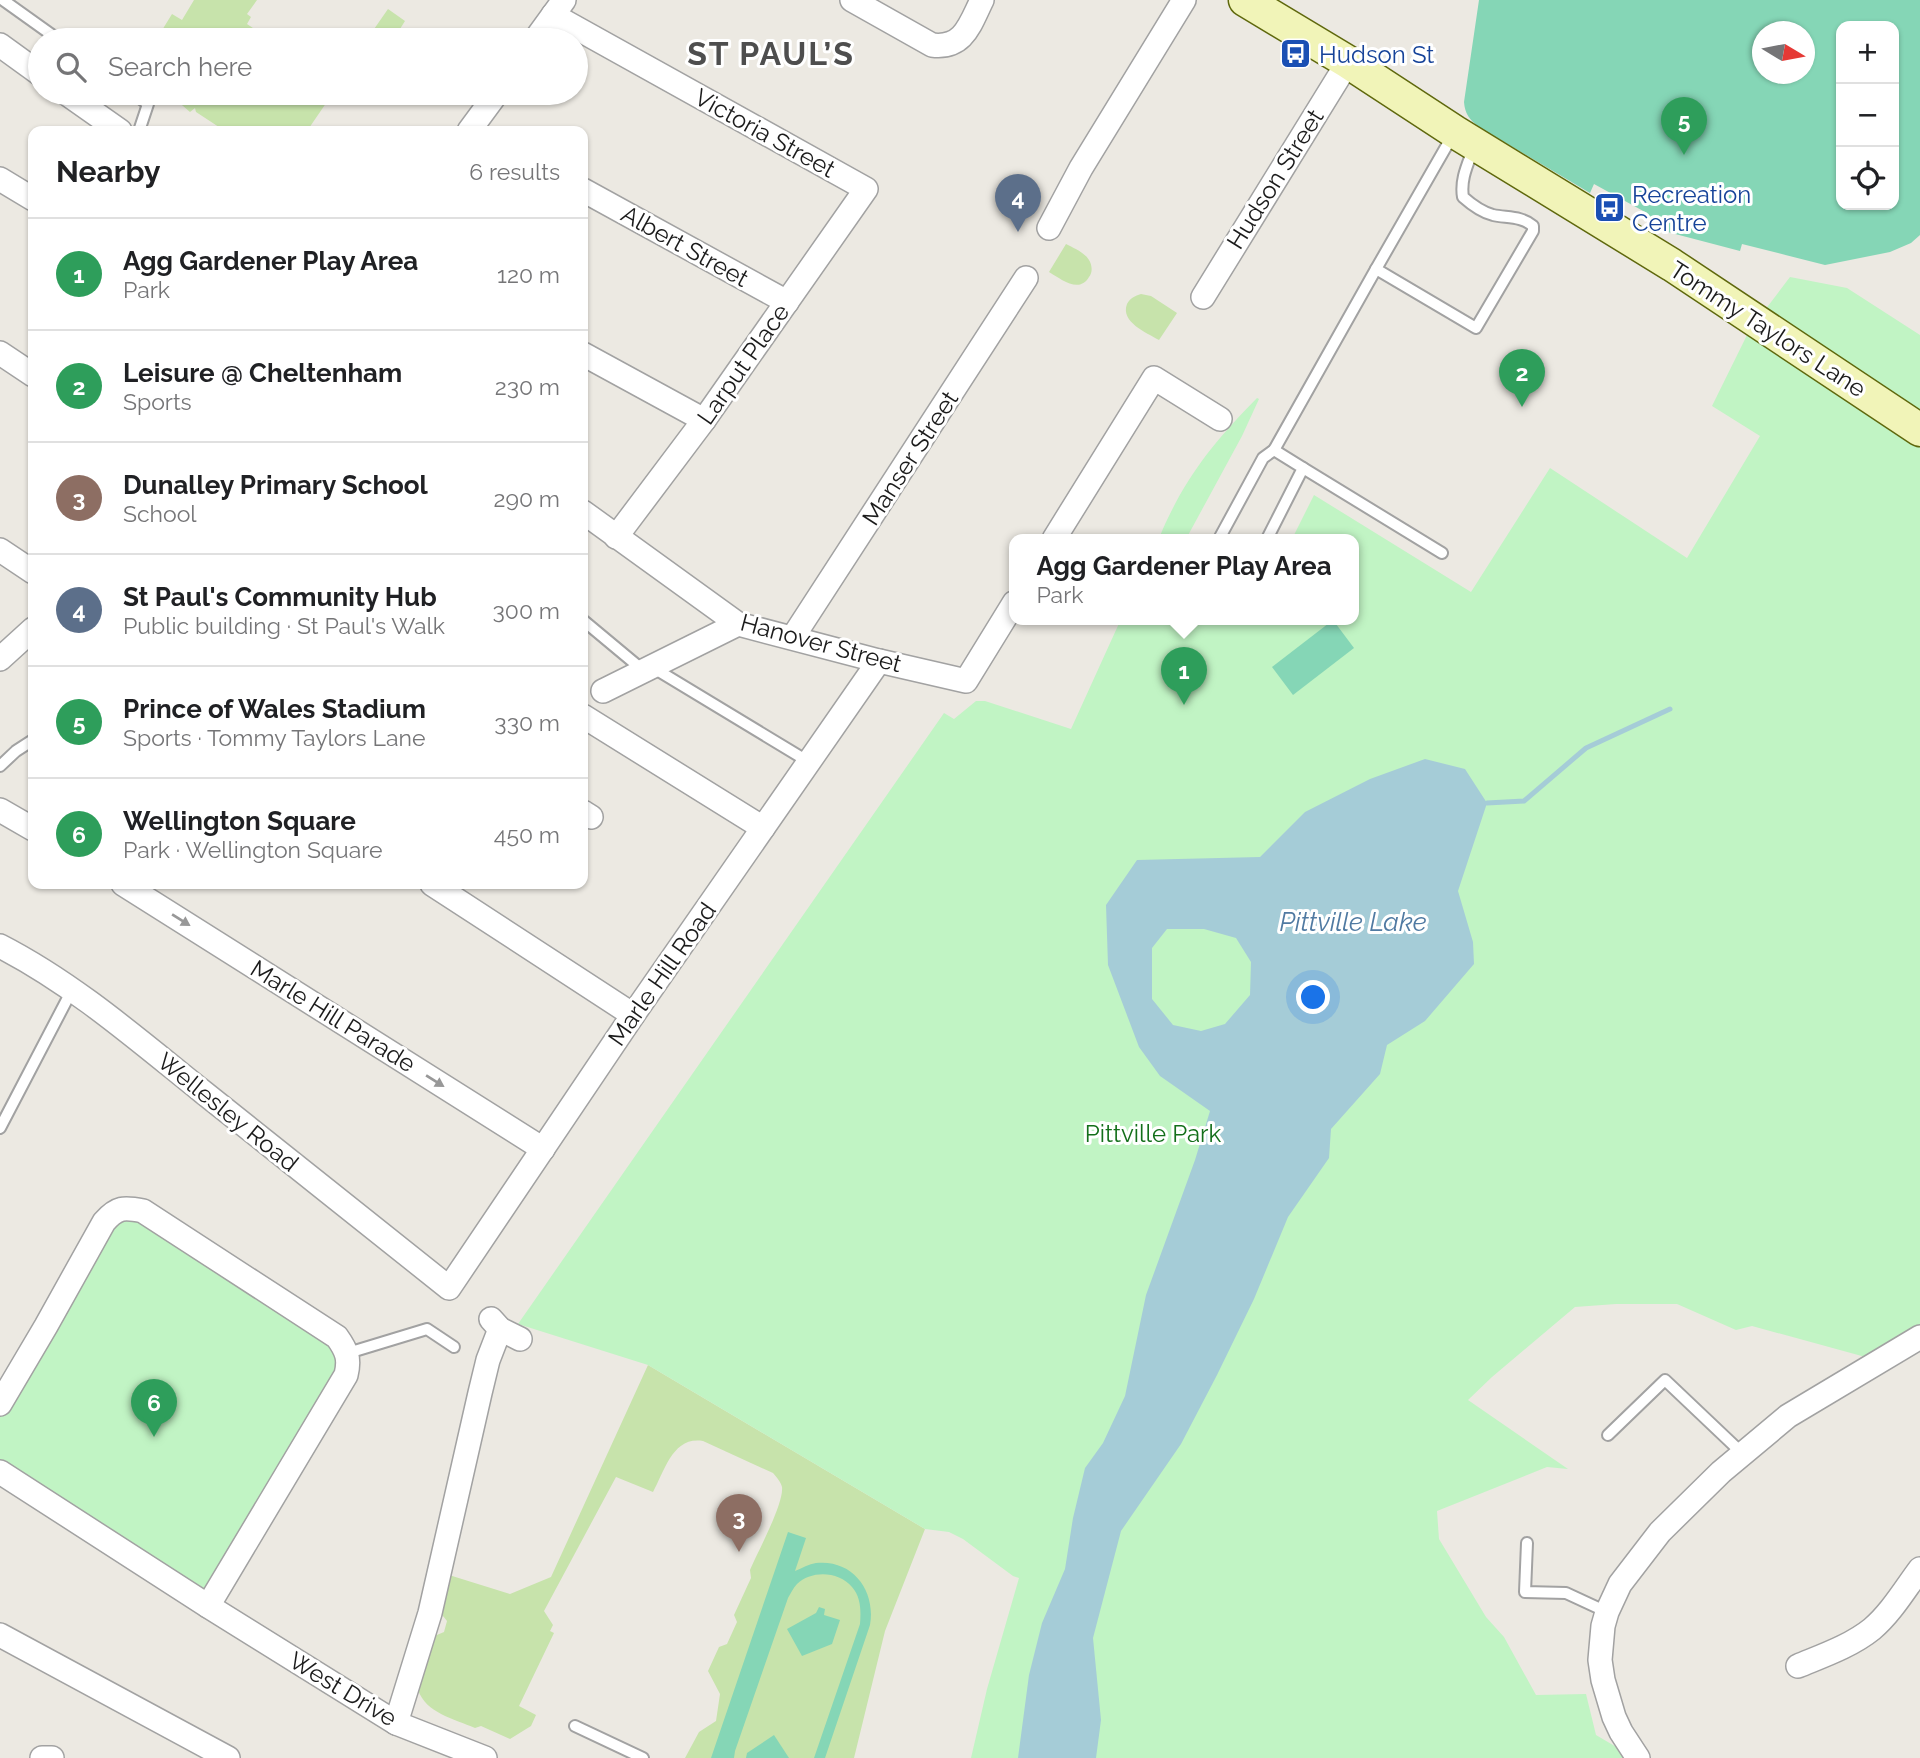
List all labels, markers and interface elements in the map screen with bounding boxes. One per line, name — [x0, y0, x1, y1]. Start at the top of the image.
north arrow — [1752, 21, 1815, 84]
map controls — [1836, 21, 1899, 210]
button: + — [1836, 21, 1899, 84]
search box — [28, 28, 588, 105]
district label: ST PAUL’S — [687, 35, 855, 72]
bus stop icon: Hudson St — [1279, 37, 1313, 71]
place label: Hudson St — [1319, 40, 1434, 69]
icon: search — [52, 48, 90, 86]
text: Search here — [108, 52, 252, 82]
street label: Victoria Street — [690, 82, 840, 184]
button: − — [1836, 84, 1899, 147]
pin: 5 — [1661, 97, 1707, 155]
street label: Hudson Street — [1220, 104, 1330, 254]
button: locate — [1836, 147, 1899, 210]
text: Nearby — [56, 154, 160, 189]
text: 6 results — [469, 158, 560, 185]
pin: 4 — [995, 174, 1041, 232]
place label: Recreation Centre — [1632, 180, 1751, 237]
bus stop icon: Recreation Centre — [1592, 191, 1626, 225]
street label: Albert Street — [616, 199, 754, 293]
text: Agg Gardener Play Area — [123, 246, 418, 276]
street label: Tommy Taylors Lane — [1665, 255, 1871, 403]
text: 1 — [73, 261, 85, 288]
text: 120 m — [497, 261, 560, 288]
text: Park — [123, 276, 170, 303]
street label: Larput Place — [691, 298, 795, 430]
pin: 2 — [1499, 349, 1545, 407]
text: Leisure @ Cheltenham — [123, 358, 402, 388]
text: 2 — [73, 373, 85, 400]
text: 230 m — [495, 373, 560, 400]
street label: Manser Street — [856, 385, 964, 531]
text: Sports — [123, 388, 192, 415]
text: Dunalley Primary School — [123, 470, 428, 500]
text: 3 — [73, 485, 85, 512]
text: 290 m — [493, 485, 560, 512]
text: School — [123, 500, 197, 527]
popup — [1009, 534, 1359, 625]
text: Agg Gardener Play Area — [1036, 551, 1332, 581]
text: Park — [1036, 581, 1083, 608]
text: St Paul's Community Hub — [123, 582, 437, 612]
text: 4 — [72, 597, 86, 624]
text: 300 m — [493, 597, 560, 624]
street label: Hanover Street — [737, 608, 905, 678]
text: Public building · St Paul's Walk — [123, 612, 445, 639]
pin: 1 — [1161, 647, 1207, 705]
text: Prince of Wales Stadium — [123, 694, 426, 724]
text: 5 — [73, 709, 85, 736]
text: 330 m — [494, 709, 560, 736]
text: Sports · Tommy Taylors Lane — [123, 724, 425, 751]
text: Wellington Square — [123, 806, 356, 836]
text: 6 — [72, 821, 86, 848]
text: 450 m — [494, 821, 560, 848]
text: Park · Wellington Square — [123, 836, 382, 863]
street label: Marle Hill Road — [602, 897, 722, 1051]
water label: Pittville Lake — [1279, 907, 1427, 937]
one-way arrow — [171, 914, 190, 927]
street label: Marle Hill Parade — [245, 954, 421, 1078]
your location — [1296, 980, 1330, 1014]
street label: Wellesley Road — [152, 1046, 304, 1178]
one-way arrow — [426, 1074, 445, 1087]
park label: Pittville Park — [1085, 1119, 1222, 1148]
pin: 6 — [131, 1379, 177, 1437]
pin: 3 — [716, 1494, 762, 1552]
street label: West Drive — [284, 1646, 402, 1732]

